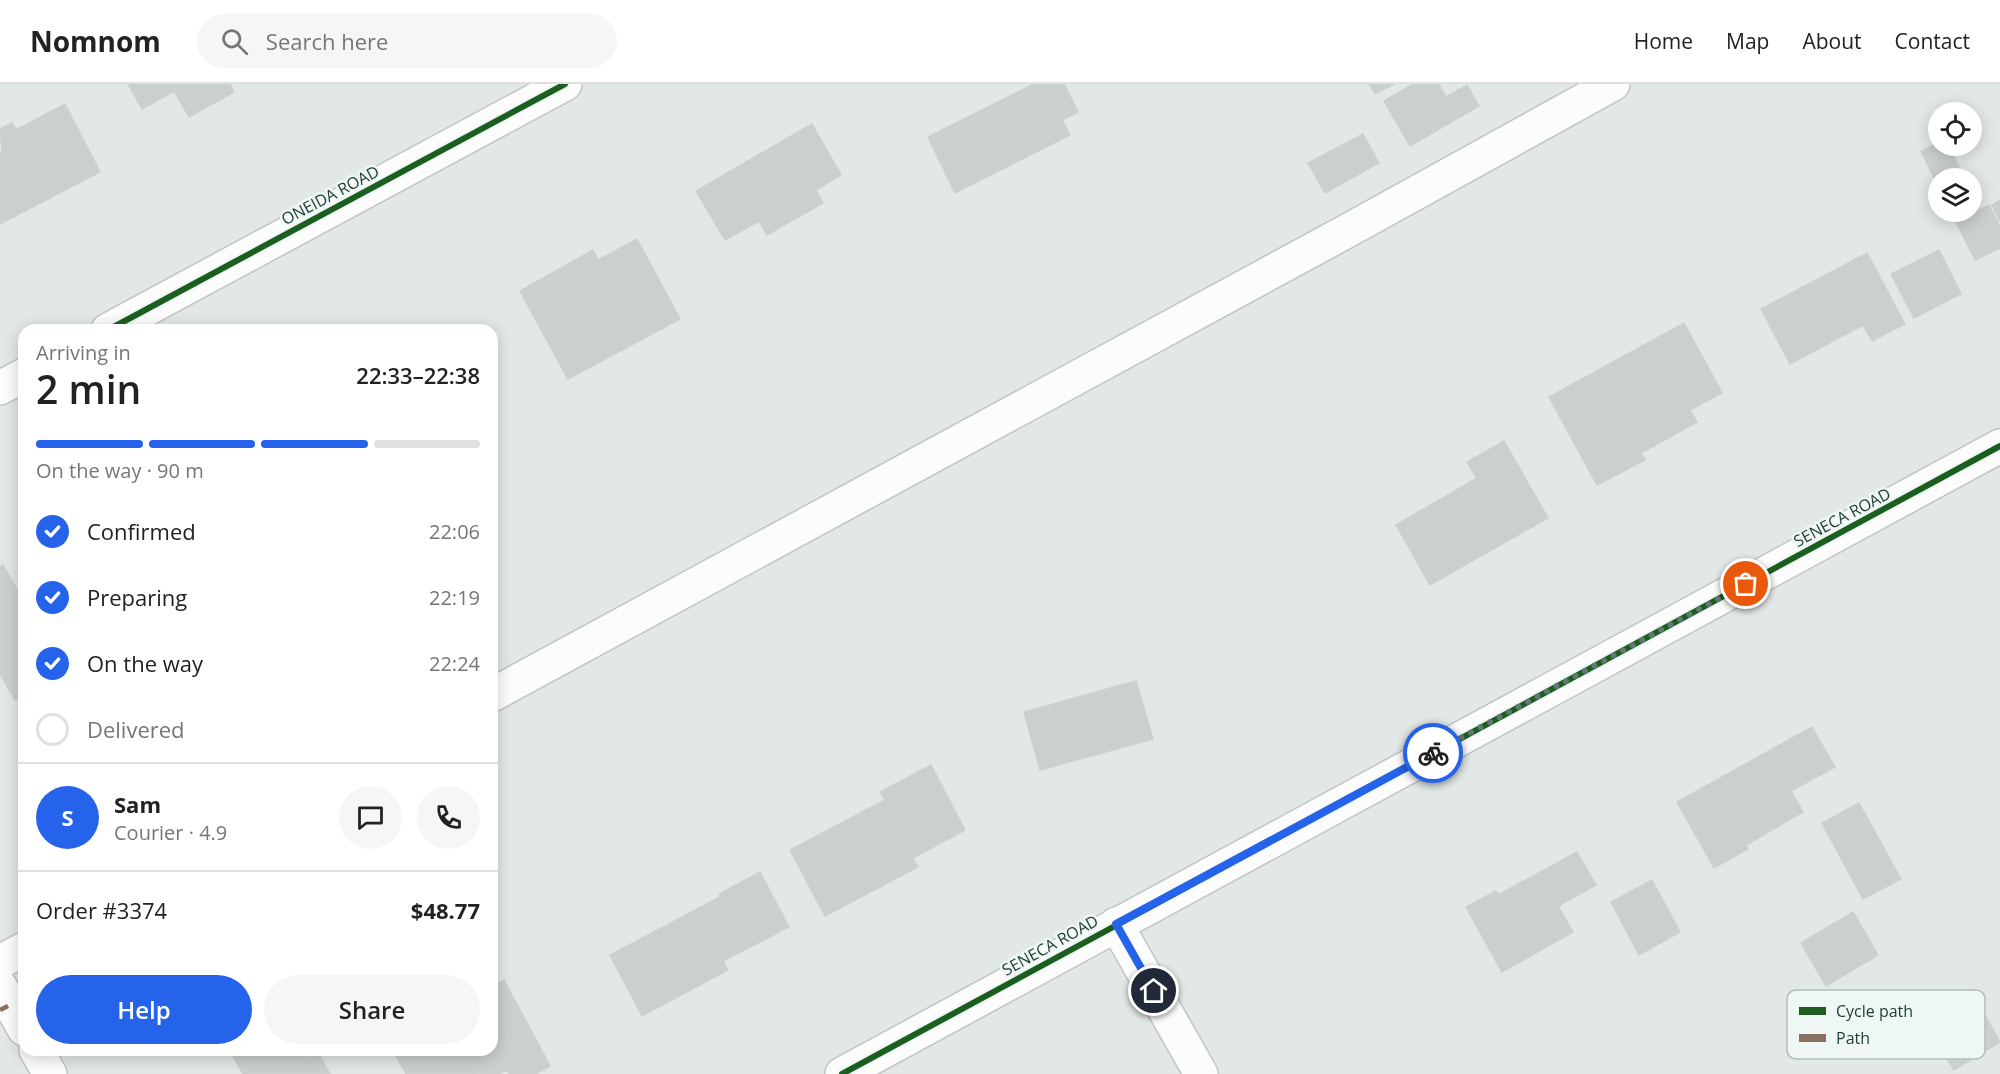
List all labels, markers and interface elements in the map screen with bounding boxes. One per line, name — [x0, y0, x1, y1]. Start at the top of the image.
search box — [197, 14, 617, 68]
text: Nomnom — [30, 22, 161, 60]
icon: search — [218, 25, 251, 58]
text: Search here — [266, 26, 388, 56]
text: Home — [1634, 27, 1693, 55]
text: Map — [1726, 27, 1769, 55]
text: About — [1802, 27, 1862, 55]
text: Contact — [1895, 27, 1970, 55]
map controls — [1928, 102, 1982, 222]
button: locate — [1928, 102, 1982, 156]
street label: ONEIDA ROAD — [277, 160, 383, 230]
button: layers — [1928, 168, 1982, 222]
text: Arriving in — [36, 339, 131, 366]
text: 22:33–22:38 — [356, 360, 480, 390]
text: 2 min — [36, 362, 141, 415]
text: On the way · 90 m — [36, 457, 204, 484]
street label: SENECA ROAD — [1790, 482, 1894, 552]
icon: check — [36, 515, 69, 548]
text: Confirmed — [87, 516, 196, 546]
text: 22:06 — [429, 518, 480, 545]
pin — [1720, 558, 1771, 609]
icon: bag — [1729, 567, 1762, 600]
icon: check — [36, 581, 69, 614]
text: Preparing — [87, 582, 187, 612]
text: 22:19 — [429, 584, 480, 611]
icon: check — [36, 647, 69, 680]
text: On the way — [87, 648, 203, 678]
text: 22:24 — [429, 650, 480, 677]
text: Delivered — [87, 714, 185, 744]
courier — [1403, 723, 1463, 783]
icon: bike — [1417, 737, 1450, 770]
button: chat — [339, 786, 402, 849]
button: phone — [417, 786, 480, 849]
text: Sam — [114, 789, 161, 819]
text: S — [61, 802, 74, 832]
text: Courier · 4.9 — [114, 819, 227, 846]
text: Order #3374 — [36, 895, 167, 925]
text: $48.77 — [411, 895, 480, 925]
street label: SENECA ROAD — [998, 909, 1102, 981]
pin — [1128, 965, 1179, 1016]
icon: home — [1137, 974, 1170, 1007]
button: Help — [36, 975, 252, 1044]
button: Share — [264, 975, 480, 1044]
legend — [1787, 990, 1985, 1059]
text: Cycle path — [1836, 1000, 1913, 1022]
text: Path — [1836, 1027, 1870, 1049]

